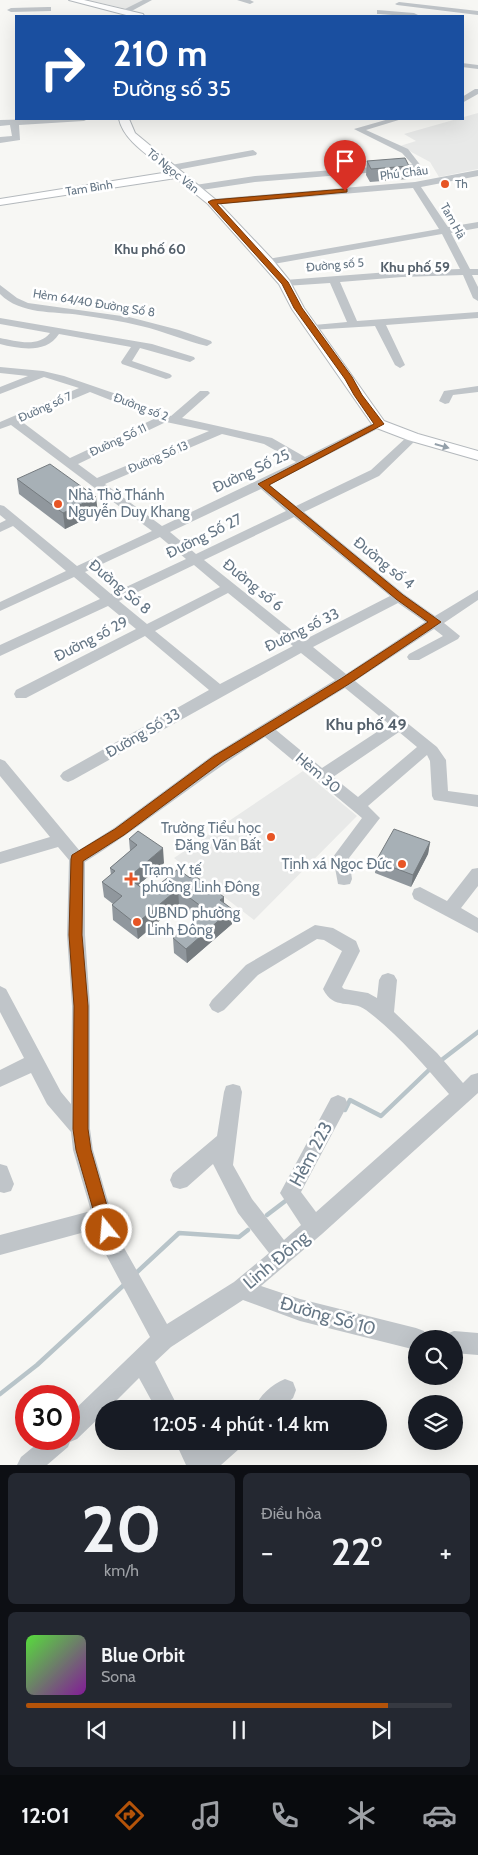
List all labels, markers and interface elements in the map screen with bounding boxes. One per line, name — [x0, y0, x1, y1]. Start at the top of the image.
text: 210 m — [113, 32, 207, 75]
icon: right — [30, 35, 95, 100]
text: Đường số 35 — [113, 75, 231, 102]
pin — [324, 140, 366, 191]
street label: Tô Ngọc Vân — [144, 145, 203, 196]
icon: arrive — [331, 147, 359, 175]
street label: Phú Châu — [379, 162, 429, 183]
street label: Tam Bình — [64, 176, 114, 199]
place label: Th — [455, 176, 468, 191]
marker: Th — [439, 178, 451, 190]
street label: Tam Hà — [437, 200, 470, 242]
district label: Khu phố 60 — [114, 240, 186, 258]
street label: Đường số 5 — [306, 255, 364, 274]
district label: Khu phố 59 — [380, 258, 450, 276]
street label: Hẻm 64/40 Đường Số 8 — [32, 285, 156, 320]
street label: Đường số 7 — [16, 388, 74, 425]
street label: Đường số 2 — [112, 389, 171, 424]
street label: Đường Số 11 — [87, 420, 149, 459]
street label: Đường Số 13 — [126, 437, 190, 476]
one-way arrow — [434, 442, 449, 450]
street label: Đường Số 25 — [210, 445, 292, 497]
place label: Nhà Thờ Thánh Nguyễn Duy Khang — [68, 486, 190, 521]
marker: Nhà Thờ Thánh Nguyễn Duy Khang — [52, 498, 64, 510]
street label: Đường Số 27 — [163, 510, 245, 562]
street label: Đường số 4 — [350, 533, 418, 593]
street label: Đường số 6 — [219, 555, 287, 615]
street label: Đường Só 8 — [85, 556, 155, 618]
street label: Đường số 33 — [262, 604, 342, 656]
street label: Đường số 29 — [51, 613, 131, 665]
street label: Đường Số 33 — [103, 704, 183, 762]
district label: Khu phố 49 — [326, 715, 406, 734]
street label: Hẻm 30 — [292, 749, 344, 797]
place label: Trường Tiểu học Đặng Văn Bất — [161, 819, 261, 854]
marker: Trường Tiểu học Đặng Văn Bất — [265, 831, 277, 843]
place label: Tịnh xá Ngọc Đức — [282, 855, 392, 873]
marker: Tịnh xá Ngọc Đức — [396, 858, 408, 870]
place label: Trạm Y tế phường Linh Đông — [142, 861, 260, 896]
marker: Trạm Y tế phường Linh Đông — [124, 872, 138, 886]
place label: UBND phường Linh Đông — [147, 904, 241, 939]
marker: UBND phường Linh Đông — [131, 916, 143, 928]
street label: Hẻm 223 — [285, 1118, 337, 1190]
position arrow — [80, 1203, 132, 1255]
street label: Linh Đông — [239, 1226, 314, 1294]
street label: Đường Số 10 — [278, 1292, 378, 1340]
map controls — [408, 1330, 463, 1450]
button: search — [408, 1330, 463, 1385]
speed limit sign: 30 — [15, 1385, 80, 1450]
button: layers — [408, 1395, 463, 1450]
text: 12:05 · 4 phút · 1.4 km — [153, 1413, 329, 1436]
text: 20 — [81, 1489, 162, 1568]
text: Điều hòa — [261, 1504, 321, 1523]
text: 22° — [331, 1528, 382, 1575]
text: − — [261, 1535, 273, 1569]
text: + — [440, 1535, 452, 1569]
text: km/h — [104, 1561, 139, 1580]
text: Blue Orbit — [101, 1644, 185, 1667]
text: Sona — [101, 1667, 136, 1686]
icon: previous — [83, 1716, 111, 1744]
icon: pause — [225, 1716, 253, 1744]
icon: next — [367, 1716, 395, 1744]
icon: directions — [112, 1798, 147, 1833]
icon: music — [189, 1798, 224, 1833]
icon: phone — [267, 1798, 302, 1833]
icon: climate — [344, 1798, 379, 1833]
icon: car — [422, 1798, 457, 1833]
text: 12:01 — [21, 1802, 70, 1829]

